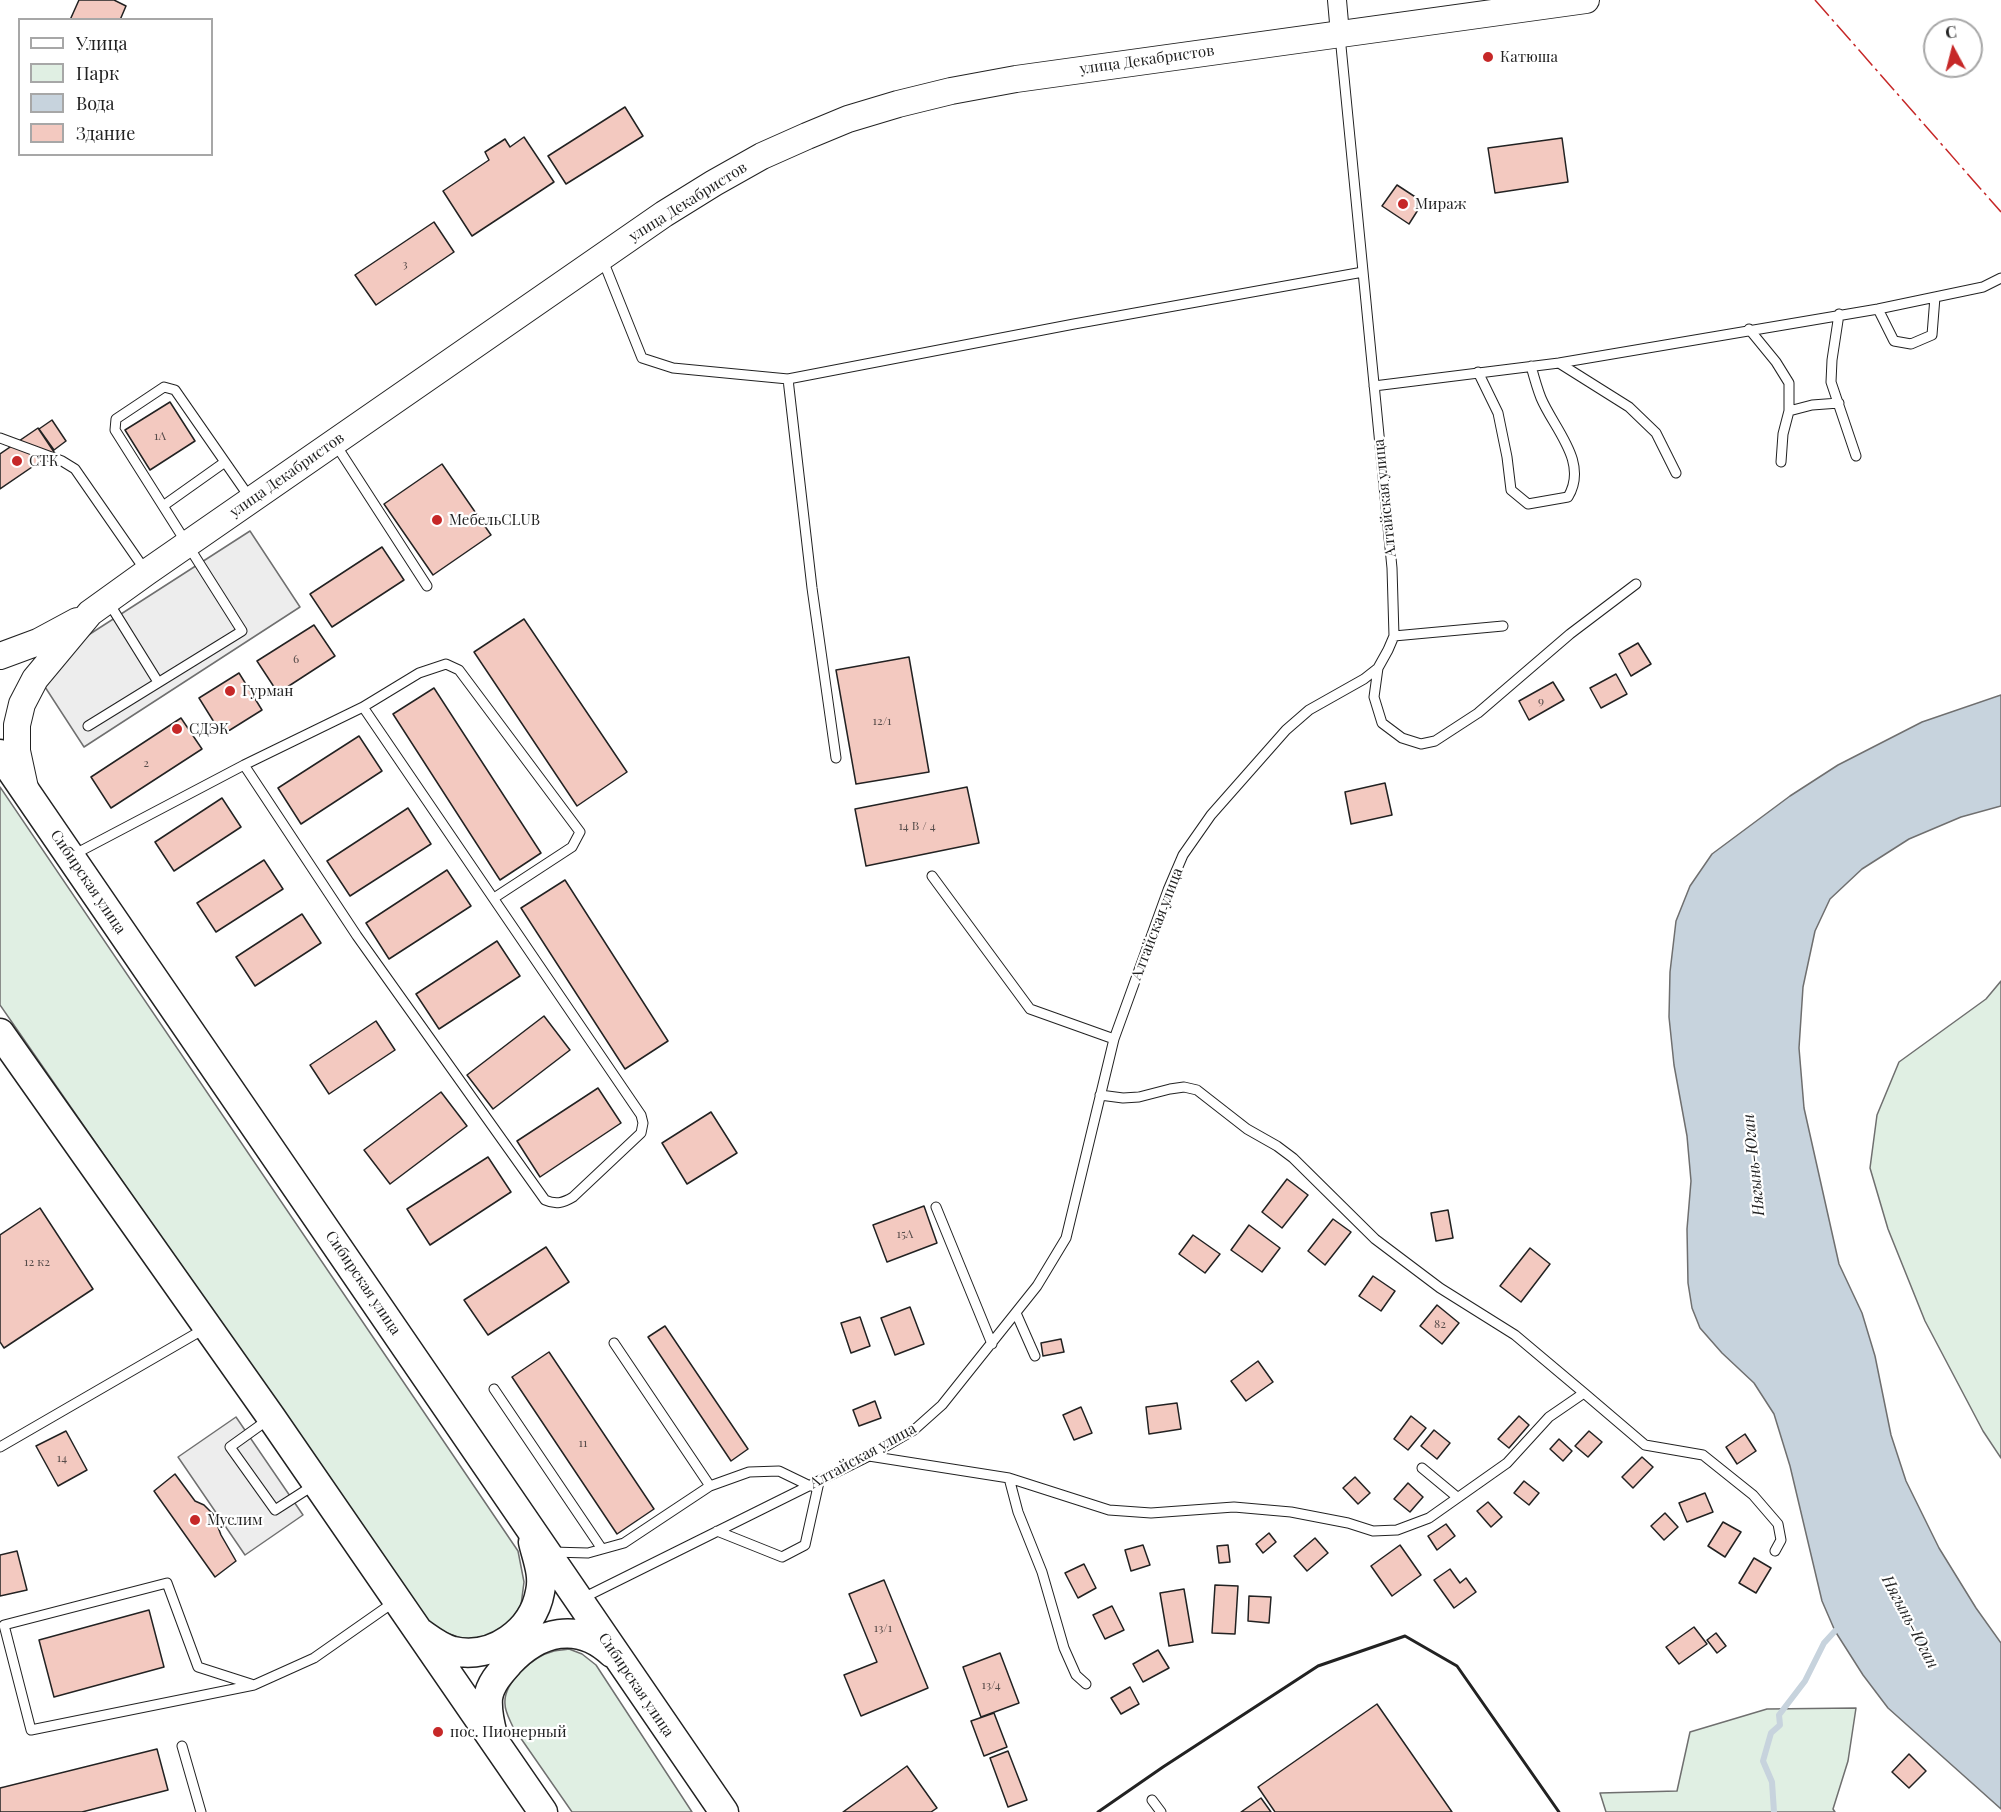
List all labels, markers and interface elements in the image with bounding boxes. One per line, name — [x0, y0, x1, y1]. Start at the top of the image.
legend — [18, 18, 213, 156]
north arrow — [1923, 18, 1983, 78]
text: С — [1944, 21, 1958, 43]
text: Улица — [76, 31, 127, 55]
street label: улица Декабристов — [1079, 42, 1215, 78]
place label: Катюша — [1500, 48, 1558, 66]
marker: Катюша — [1481, 50, 1495, 64]
text: Парк — [76, 61, 119, 85]
text: Вода — [76, 91, 114, 115]
text: Здание — [76, 121, 135, 145]
street label: улица Декабристов — [626, 158, 750, 246]
place label: Мираж — [1415, 195, 1466, 213]
marker: Мираж — [1396, 197, 1410, 211]
house number: 3 — [402, 257, 408, 271]
house number: 1А — [154, 429, 166, 443]
street label: улица Декабристов — [226, 429, 348, 521]
street label: Алтайская улица — [1370, 438, 1400, 558]
place label: СТК — [29, 452, 59, 470]
marker: СТК — [10, 454, 24, 468]
place label: МебельCLUB — [449, 511, 540, 529]
marker: МебельCLUB — [430, 513, 444, 527]
house number: 6 — [293, 652, 299, 666]
place label: Гурман — [242, 682, 293, 700]
marker: Гурман — [223, 684, 237, 698]
house number: 9 — [1538, 694, 1544, 708]
house number: 12/1 — [872, 714, 892, 728]
place label: СДЭК — [189, 720, 229, 738]
marker: СДЭК — [170, 722, 184, 736]
house number: 2 — [143, 756, 149, 770]
house number: 14 В / 4 — [898, 819, 936, 833]
street label: Сибирская улица — [47, 827, 129, 937]
street label: Алтайская улица — [1127, 865, 1187, 983]
water label: Нягынь-Юган — [1739, 1113, 1769, 1217]
house number: 15А — [897, 1227, 913, 1241]
street label: Сибирская улица — [322, 1228, 404, 1338]
house number: 12 к2 — [24, 1255, 50, 1269]
house number: 82 — [1434, 1317, 1446, 1331]
street label: Алтайская улица — [807, 1419, 919, 1493]
house number: 11 — [579, 1436, 587, 1450]
house number: 14 — [57, 1451, 67, 1465]
place label: Муслим — [207, 1511, 263, 1529]
marker: Муслим — [188, 1513, 202, 1527]
water label: Нягынь-Юган — [1877, 1572, 1943, 1672]
house number: 13/1 — [874, 1621, 892, 1635]
street label: Сибирская улица — [595, 1630, 677, 1740]
house number: 13/4 — [981, 1678, 1001, 1692]
place label: пос. Пионерный — [450, 1723, 567, 1741]
marker: пос. Пионерный — [431, 1725, 445, 1739]

